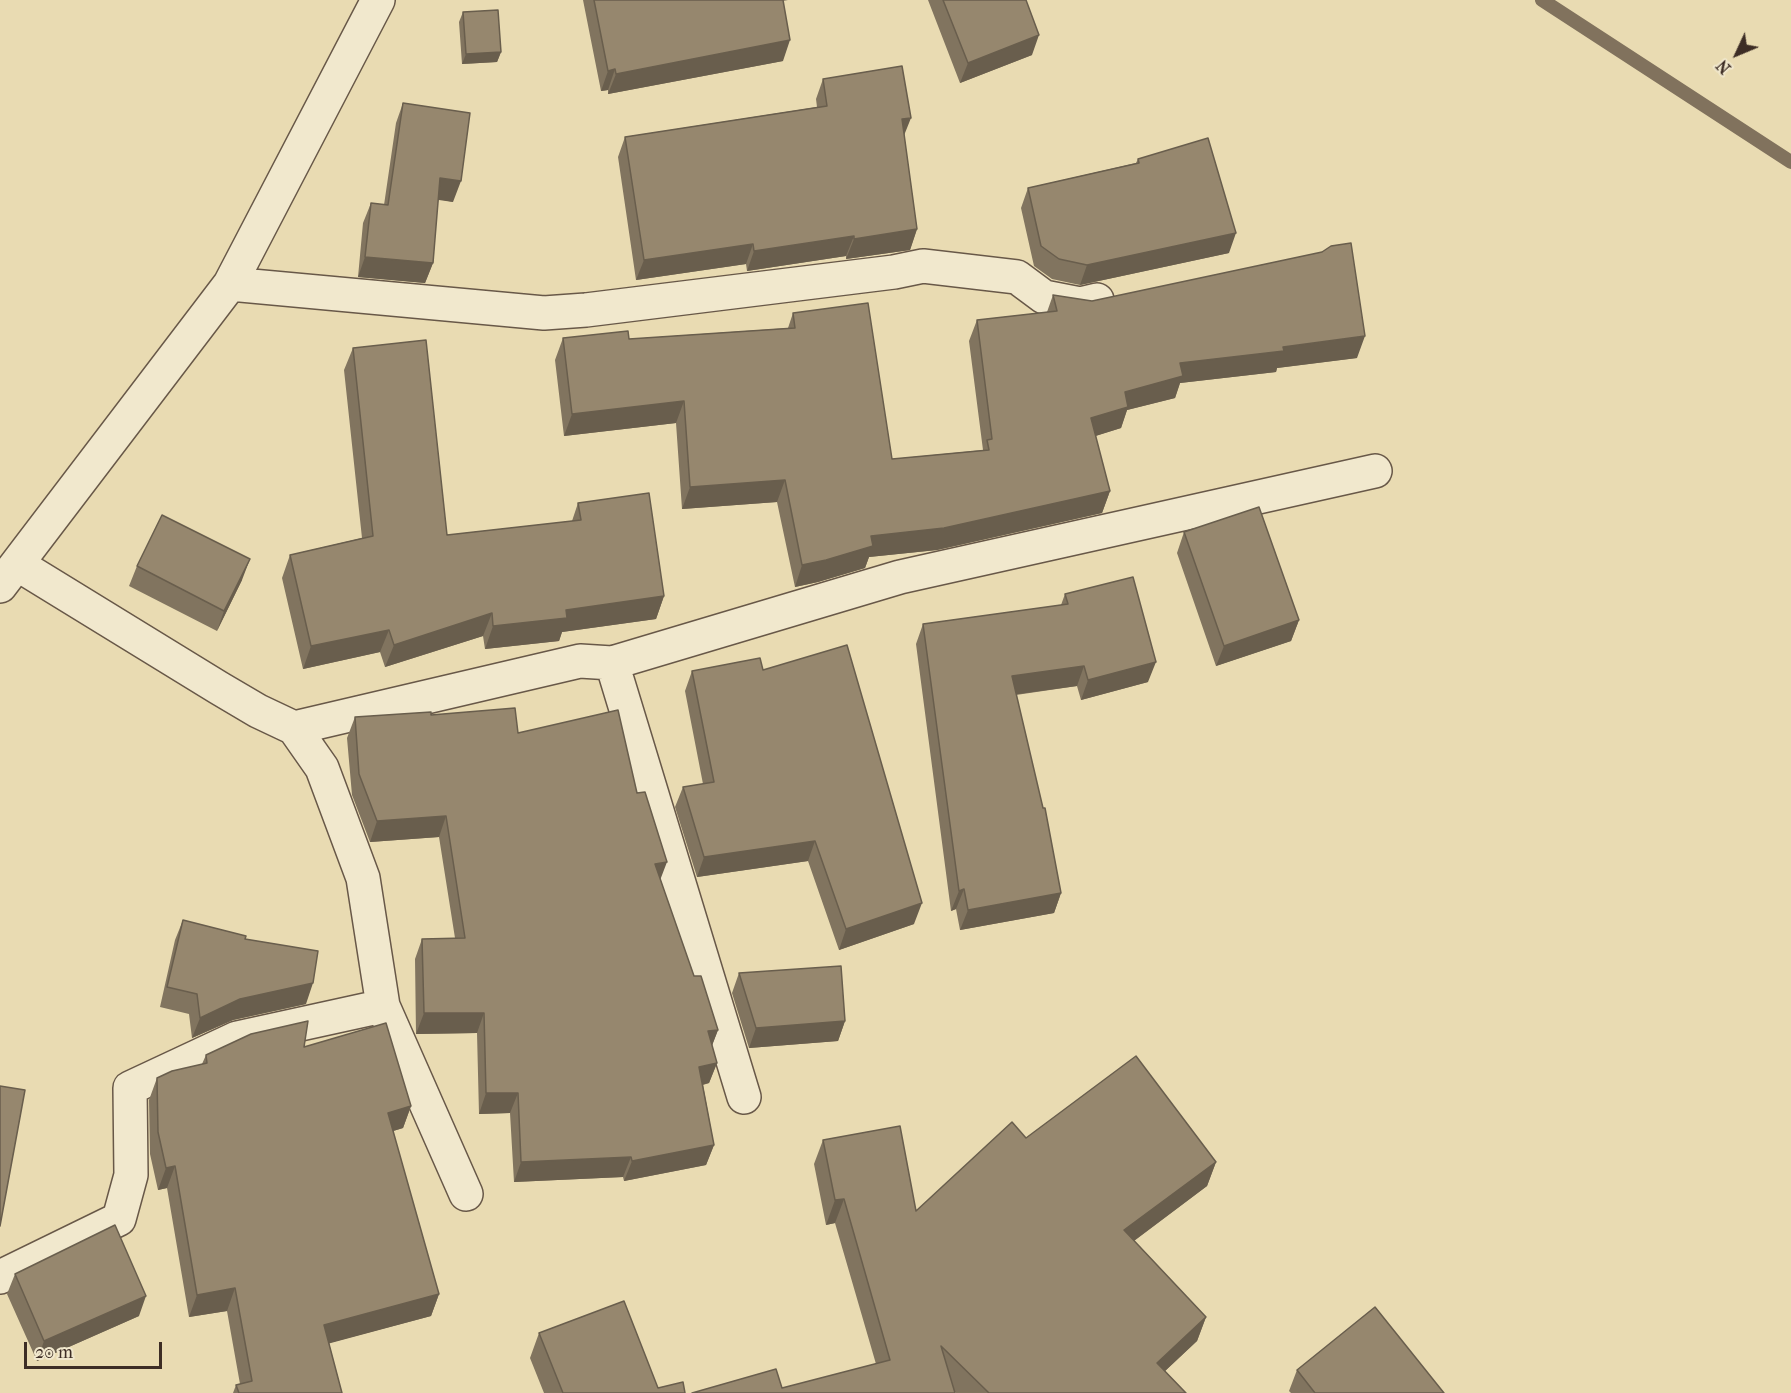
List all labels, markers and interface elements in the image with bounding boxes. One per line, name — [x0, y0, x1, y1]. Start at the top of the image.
north arrow — [1707, 24, 1767, 84]
text: N — [1713, 56, 1735, 78]
scale bar — [27, 1330, 165, 1368]
text: 20 m — [35, 1342, 73, 1363]

